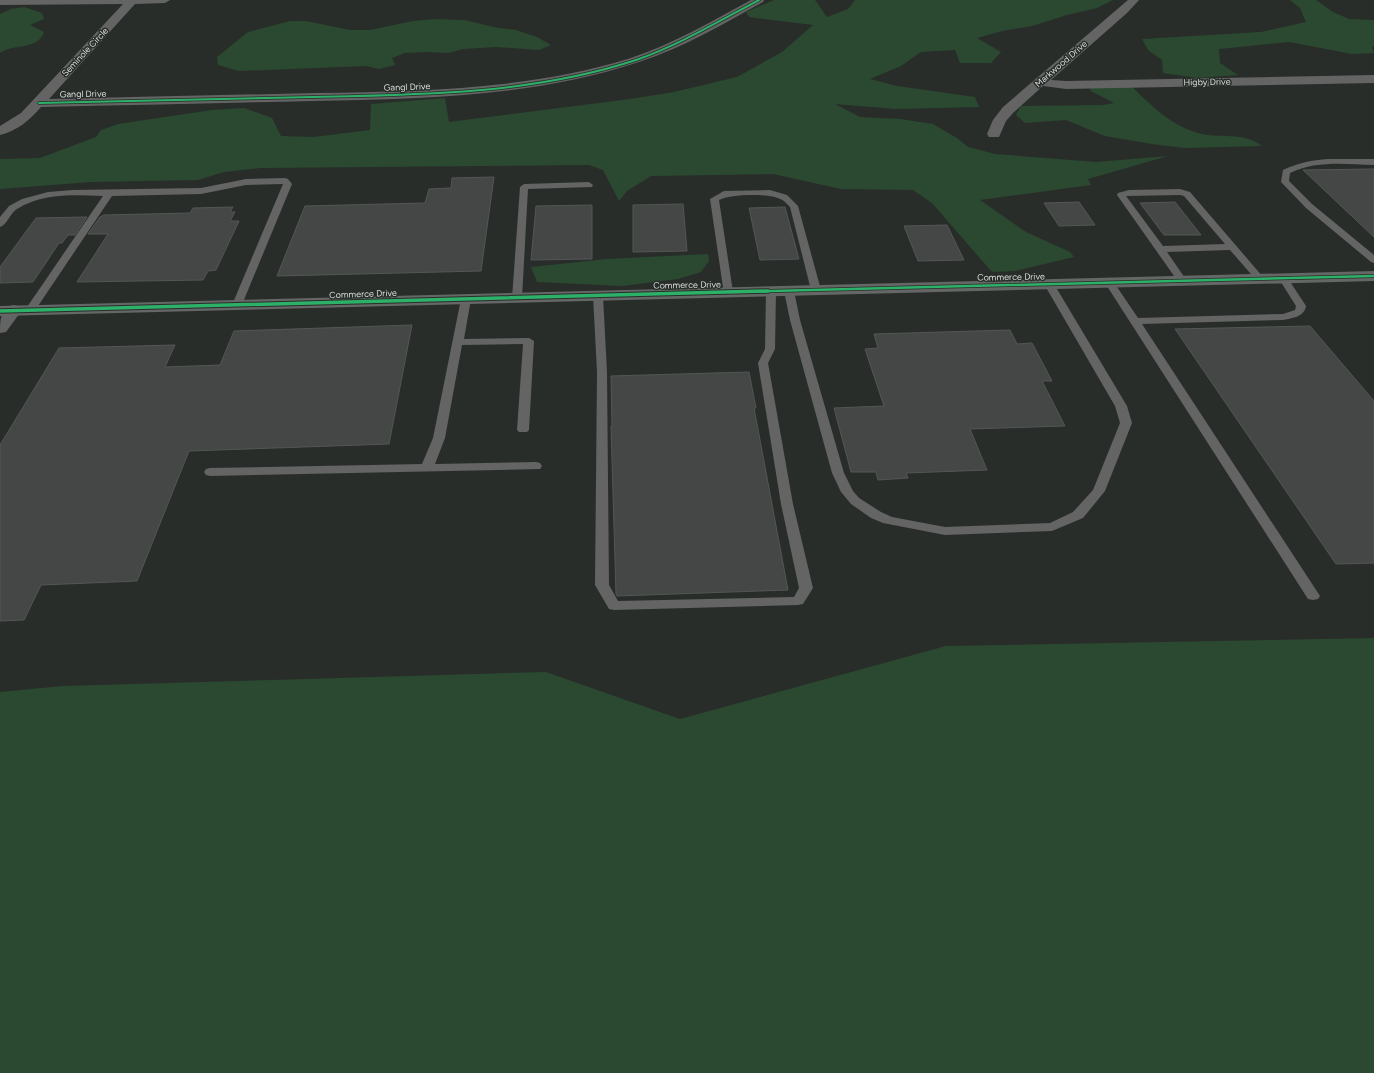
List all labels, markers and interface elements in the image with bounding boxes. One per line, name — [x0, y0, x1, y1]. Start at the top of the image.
street label: Seminole Circle — [59, 25, 110, 78]
street label: Markwood Drive — [1032, 38, 1089, 89]
street label: Higby Drive — [1183, 76, 1231, 87]
street label: Gangl Drive — [383, 80, 431, 93]
street label: Gangl Drive — [60, 88, 107, 99]
street label: Commerce Drive — [977, 270, 1045, 283]
street label: Commerce Drive — [653, 278, 721, 291]
street label: Commerce Drive — [329, 287, 397, 300]

